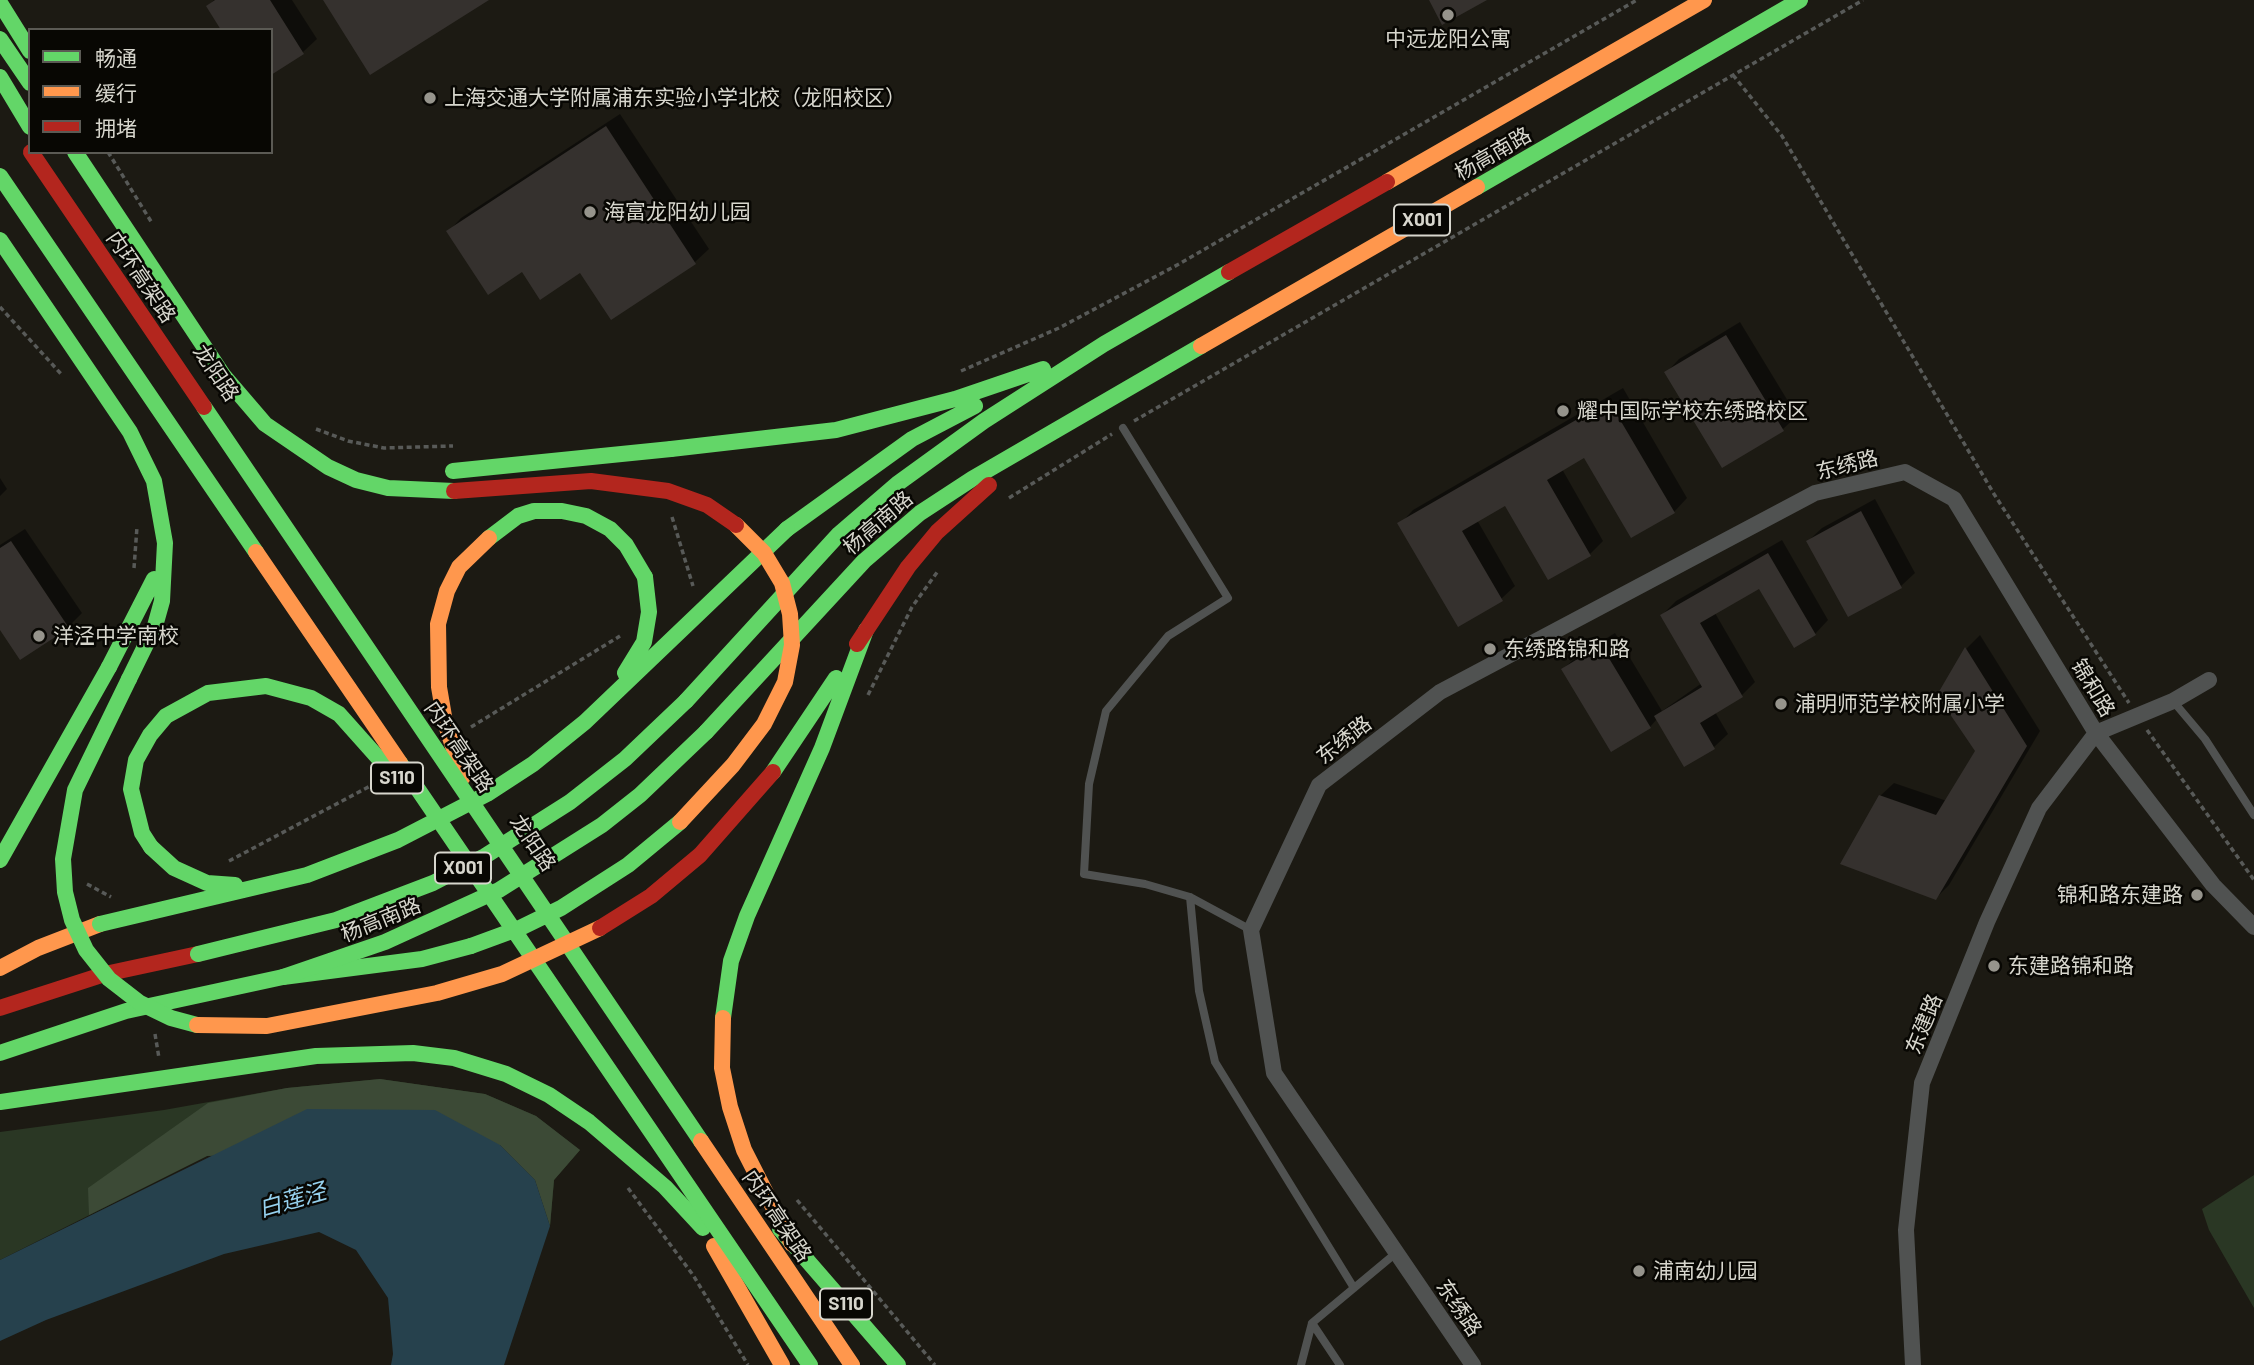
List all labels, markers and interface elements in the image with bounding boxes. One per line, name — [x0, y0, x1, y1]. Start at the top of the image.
marker: 中远龙阳公寓 — [1440, 7, 1456, 23]
place label: 中远龙阳公寓 — [1385, 26, 1511, 52]
legend — [28, 28, 273, 154]
text: 畅通 — [95, 45, 137, 70]
text: 缓行 — [95, 80, 137, 105]
place label: 上海交通大学附属浦东实验小学北校（龙阳校区） — [444, 85, 906, 111]
marker: 上海交通大学附属浦东实验小学北校（龙阳校区） — [422, 90, 438, 106]
text: 拥堵 — [95, 115, 137, 140]
street label: 杨高南路 — [1450, 122, 1536, 186]
place label: 海富龙阳幼儿园 — [604, 199, 751, 225]
marker: 海富龙阳幼儿园 — [582, 204, 598, 220]
road number: X001 — [1394, 204, 1450, 235]
street label: 内环高架路 — [101, 226, 181, 328]
street label: 龙阳路 — [188, 340, 244, 406]
place label: 耀中国际学校东绣路校区 — [1577, 398, 1808, 424]
marker: 耀中国际学校东绣路校区 — [1555, 403, 1571, 419]
street label: 东绣路 — [1813, 445, 1881, 485]
street label: 杨高南路 — [838, 486, 918, 560]
place label: 洋泾中学南校 — [53, 623, 179, 649]
marker: 洋泾中学南校 — [31, 628, 47, 644]
place label: 东绣路锦和路 — [1504, 636, 1630, 662]
marker: 东绣路锦和路 — [1482, 641, 1498, 657]
street label: 锦和路 — [2066, 655, 2120, 721]
place label: 浦明师范学校附属小学 — [1795, 691, 2005, 717]
street label: 内环高架路 — [419, 696, 499, 798]
marker: 浦明师范学校附属小学 — [1773, 696, 1789, 712]
street label: 东绣路 — [1311, 711, 1377, 769]
road number: S110 — [371, 762, 423, 793]
street label: 龙阳路 — [505, 810, 561, 876]
road number: X001 — [435, 852, 491, 884]
place label: 锦和路东建路 — [2057, 882, 2183, 908]
marker: 锦和路东建路 — [2189, 887, 2205, 903]
street label: 杨高南路 — [337, 893, 425, 947]
place label: 东建路锦和路 — [2008, 953, 2134, 979]
marker: 东建路锦和路 — [1986, 958, 2002, 974]
street label: 东建路 — [1901, 990, 1947, 1058]
street label: 内环高架路 — [737, 1165, 817, 1267]
water label: 白莲泾 — [255, 1177, 329, 1223]
place label: 浦南幼儿园 — [1653, 1258, 1758, 1284]
marker: 浦南幼儿园 — [1631, 1263, 1647, 1279]
street label: 东绣路 — [1431, 1275, 1487, 1341]
road number: S110 — [820, 1288, 872, 1320]

